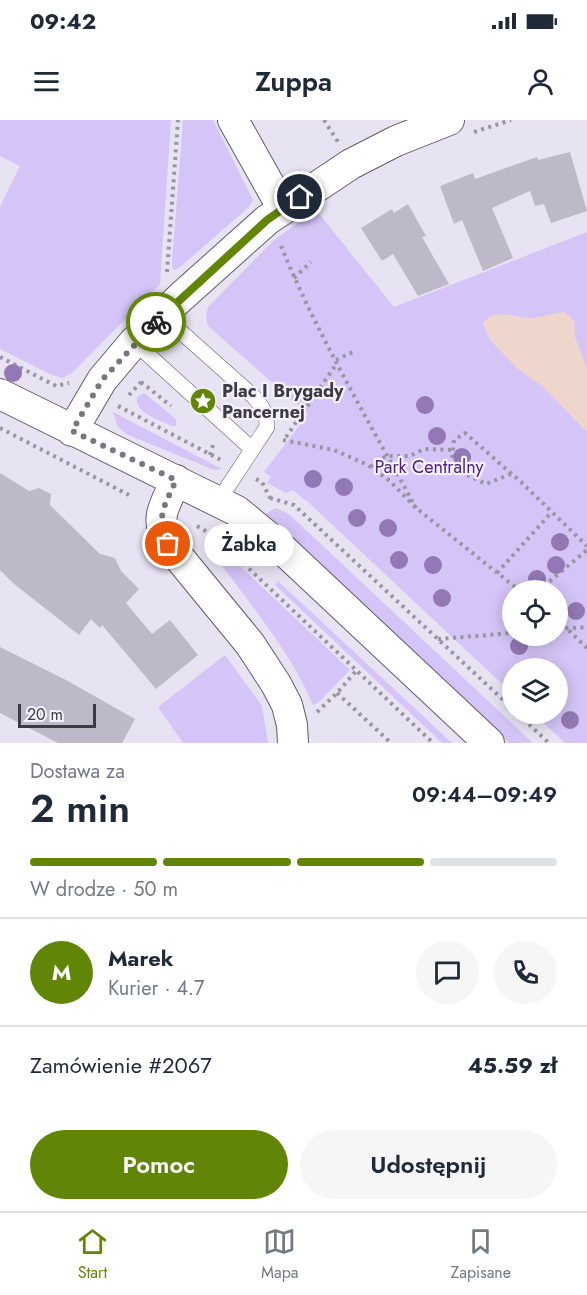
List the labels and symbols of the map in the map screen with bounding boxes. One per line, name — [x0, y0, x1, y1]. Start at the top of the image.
pin — [274, 171, 325, 222]
courier — [126, 292, 186, 352]
place label: Plac I Brygady Pancernej — [222, 378, 344, 425]
place icon: Plac I Brygady Pancernej — [188, 386, 218, 416]
park label: Park Centralny — [374, 454, 484, 480]
pin — [142, 518, 193, 569]
callout: Żabka — [204, 523, 294, 565]
scale bar — [18, 701, 96, 728]

